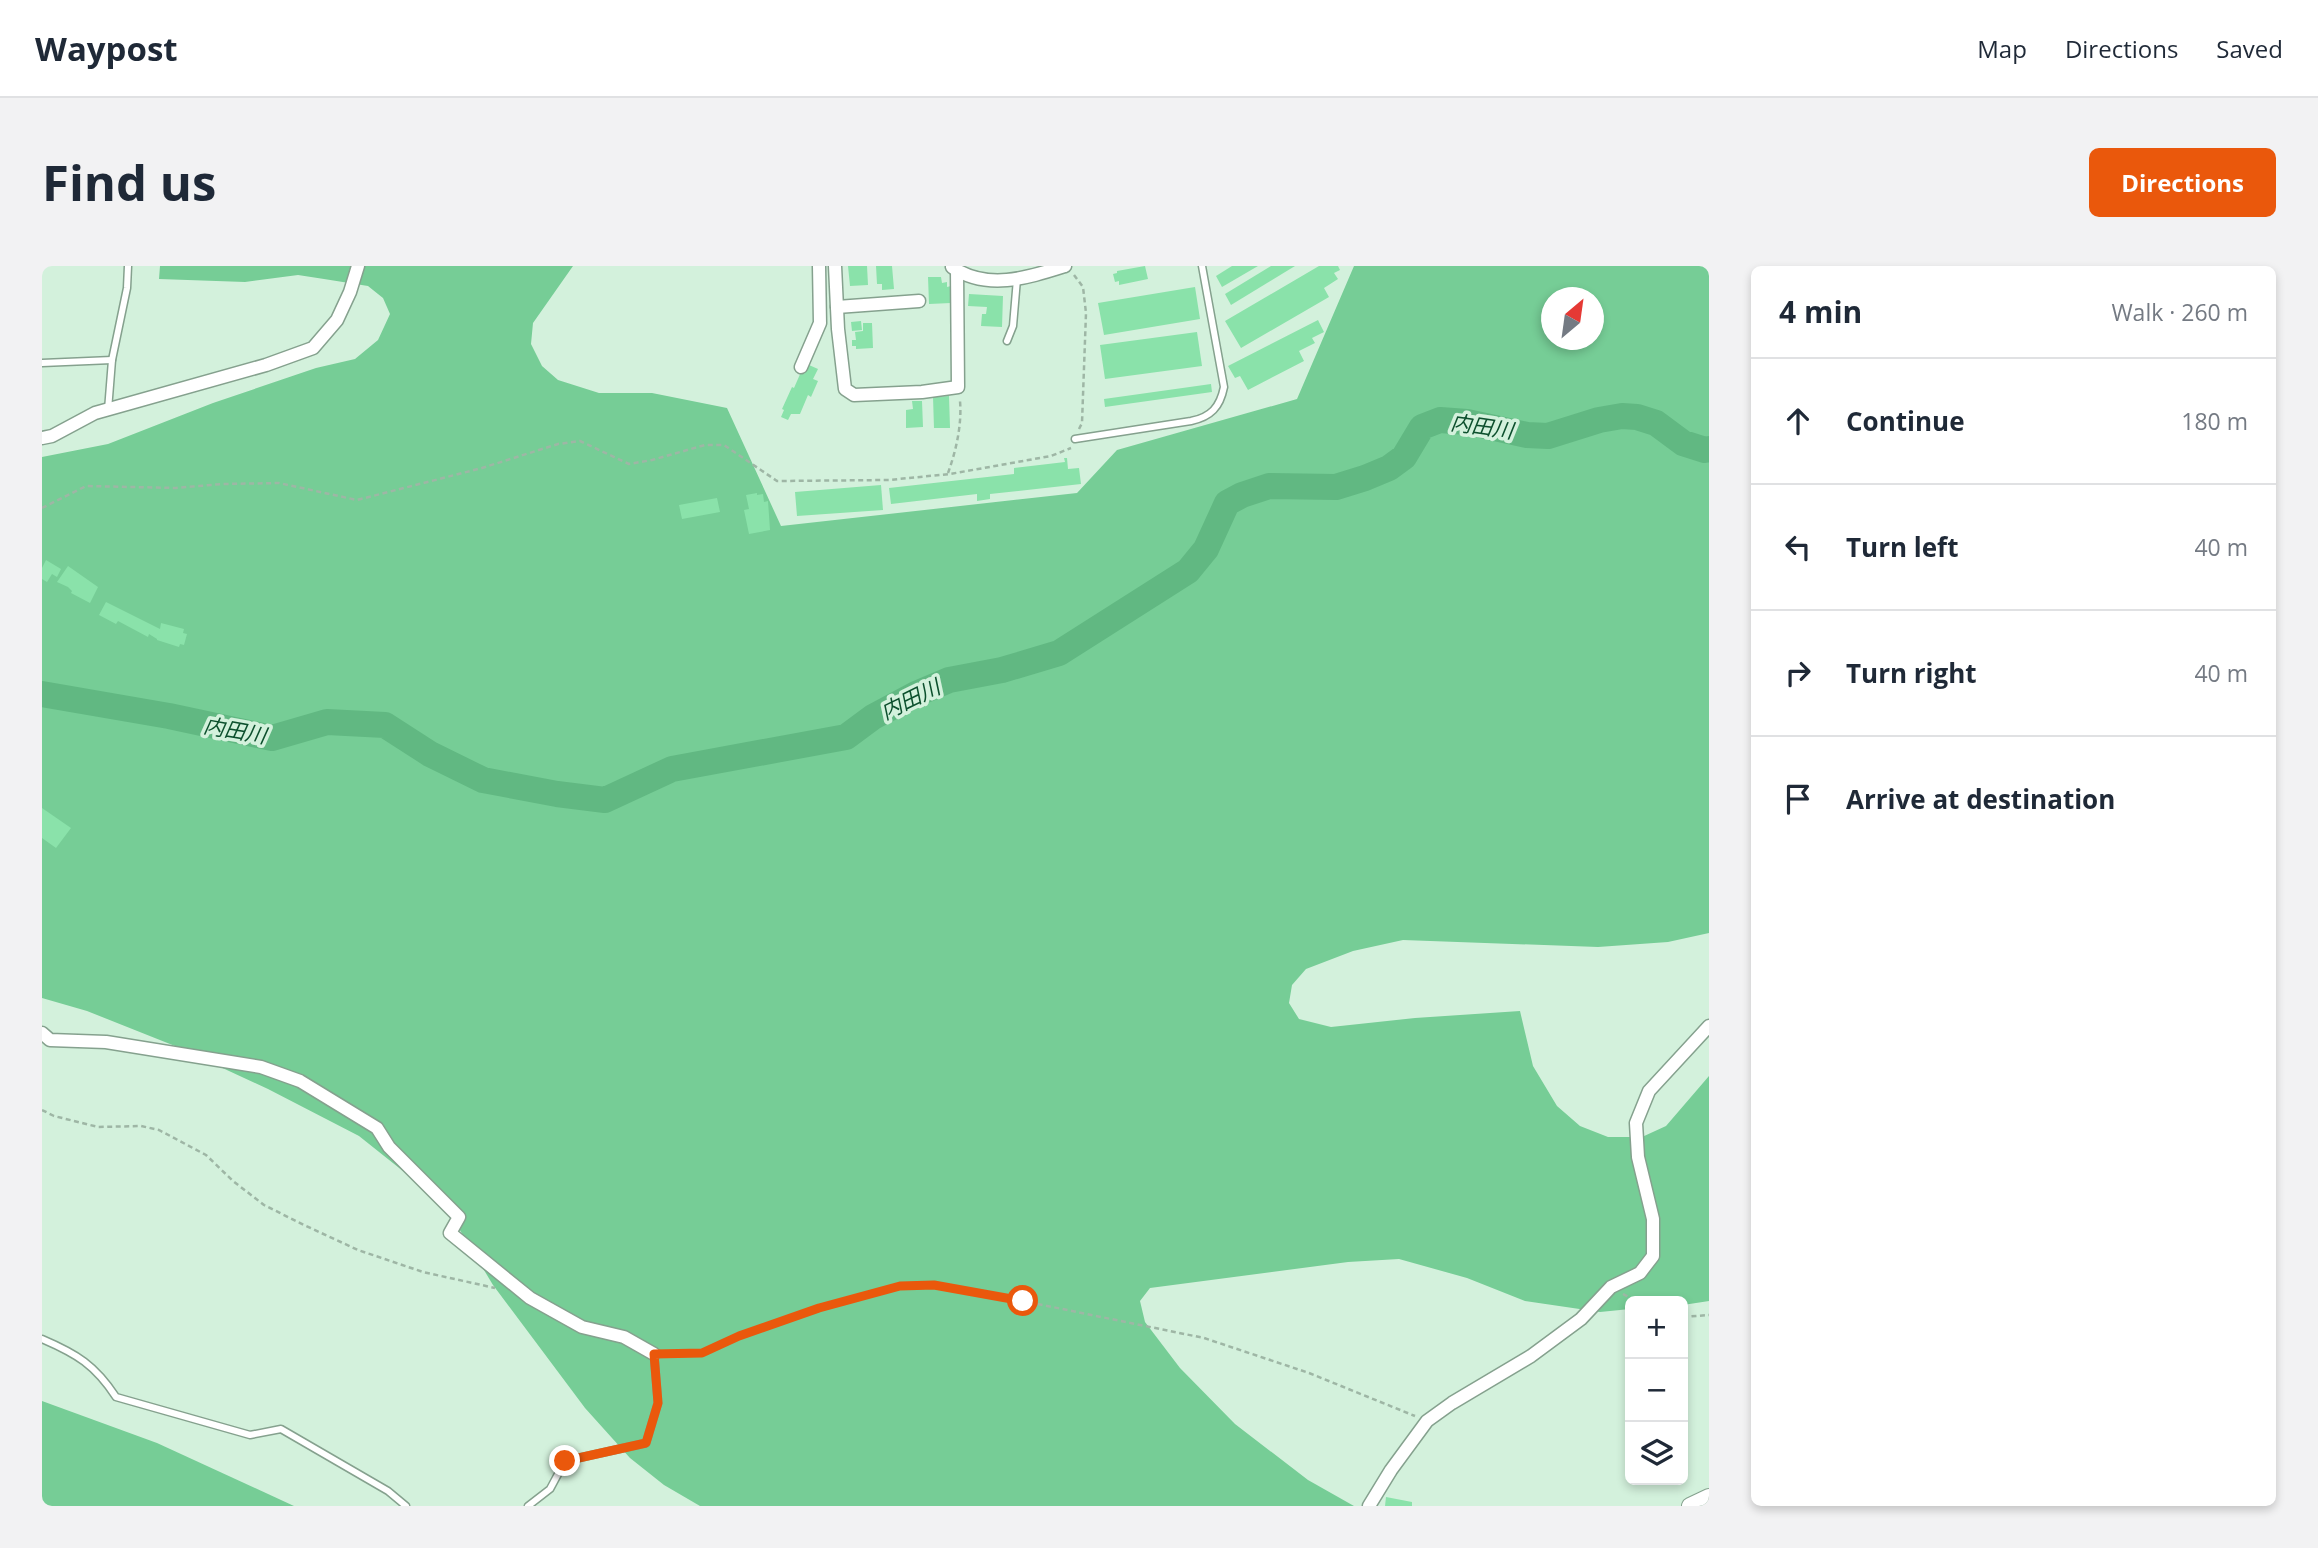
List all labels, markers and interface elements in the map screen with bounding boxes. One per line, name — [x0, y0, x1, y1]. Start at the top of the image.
text: Waypost — [35, 26, 178, 71]
text: Map — [1977, 32, 2027, 65]
text: Directions — [2065, 32, 2178, 65]
text: Saved — [2216, 32, 2283, 65]
button: Directions — [2089, 148, 2276, 217]
text: Find us — [42, 149, 216, 215]
north arrow — [1541, 287, 1604, 350]
text: 4 min — [1779, 291, 1862, 332]
text: Walk · 260 m — [2111, 296, 2248, 328]
icon: ahead — [1779, 402, 1817, 440]
text: Continue — [1846, 403, 1965, 439]
text: 180 m — [2181, 405, 2248, 437]
water label: 内田川 — [1449, 408, 1517, 445]
icon: left — [1779, 528, 1817, 566]
text: Turn left — [1846, 529, 1958, 565]
text: 40 m — [2194, 531, 2248, 563]
icon: right — [1779, 654, 1817, 692]
text: Turn right — [1846, 655, 1977, 691]
text: 40 m — [2194, 657, 2248, 689]
water label: 内田川 — [876, 672, 946, 725]
water label: 内田川 — [202, 711, 270, 750]
icon: arrive — [1779, 780, 1817, 818]
text: Arrive at destination — [1846, 781, 2115, 817]
route start — [1007, 1285, 1038, 1316]
map controls — [1625, 1296, 1688, 1485]
button: + — [1625, 1296, 1688, 1359]
button: − — [1625, 1359, 1688, 1422]
button: layers — [1625, 1422, 1688, 1485]
route end — [549, 1445, 580, 1476]

